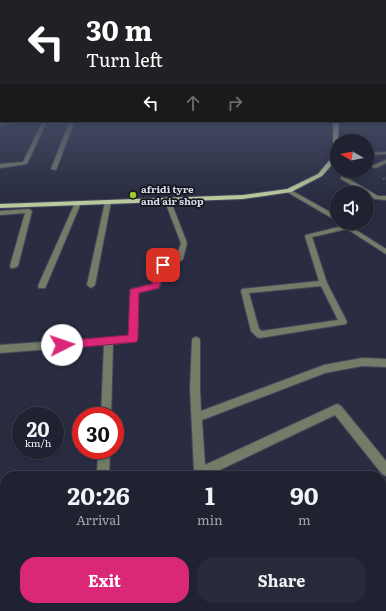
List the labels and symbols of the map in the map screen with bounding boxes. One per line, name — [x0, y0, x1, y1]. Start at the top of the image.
north arrow — [330, 134, 374, 178]
place label: afridi tyre and air shop — [141, 181, 204, 208]
marker: afridi tyre and air shop — [128, 190, 138, 200]
pin — [146, 248, 180, 282]
position arrow — [41, 324, 83, 366]
speed limit sign: 30 — [72, 407, 124, 459]

